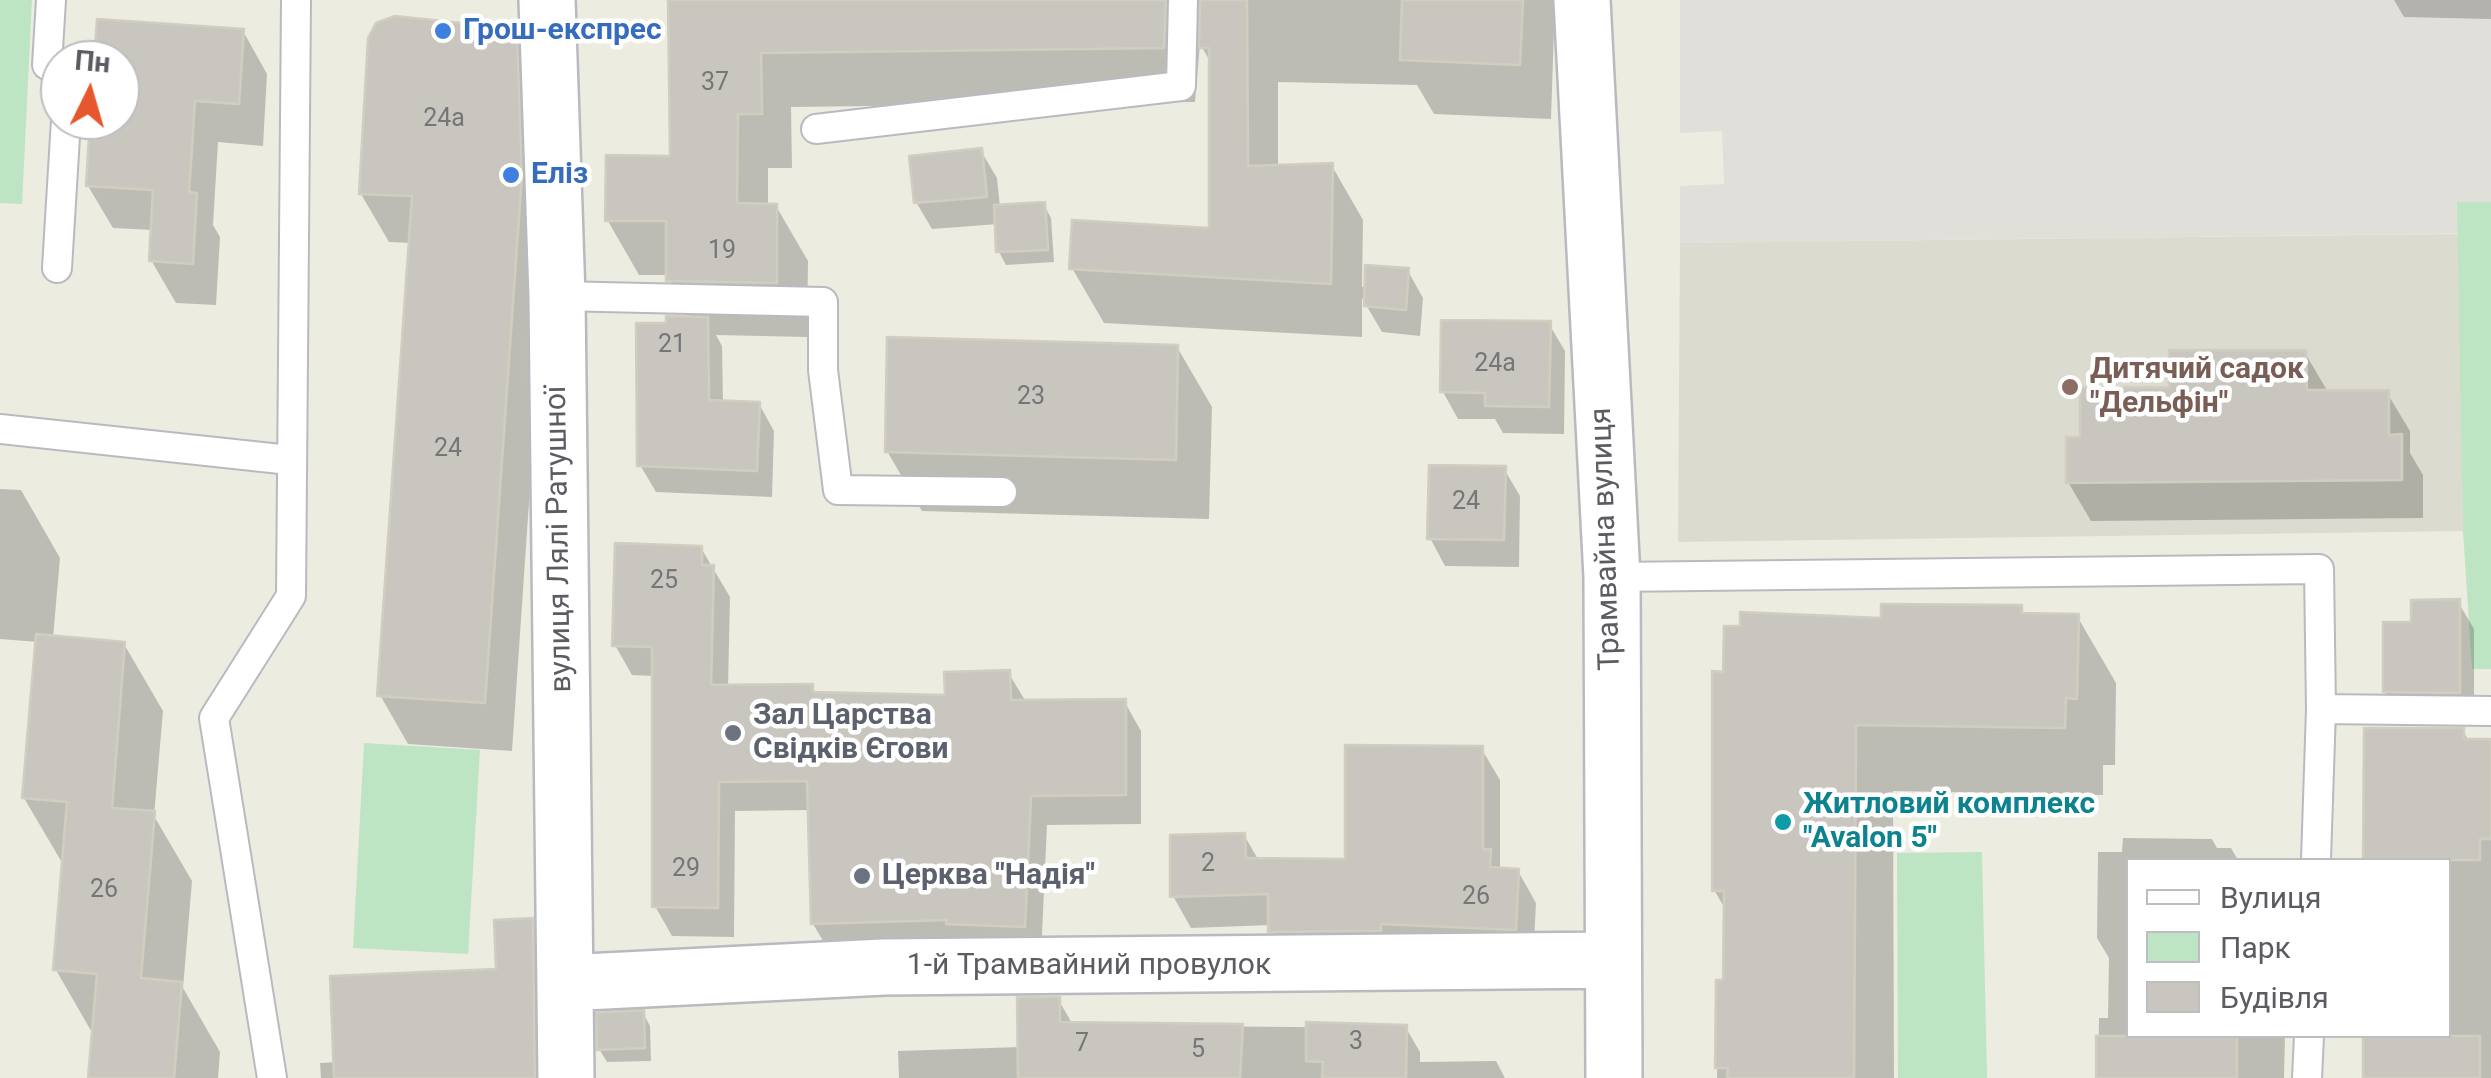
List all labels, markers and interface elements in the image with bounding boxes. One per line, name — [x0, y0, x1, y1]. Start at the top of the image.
place label: Грош-експрес — [463, 13, 662, 49]
marker: Грош-експрес — [432, 20, 454, 42]
north arrow — [40, 40, 140, 140]
text: Пн — [73, 44, 112, 80]
house number: 37 — [701, 69, 729, 99]
house number: 24а — [423, 105, 465, 135]
place label: Еліз — [531, 157, 588, 193]
marker: Еліз — [500, 164, 522, 186]
house number: 19 — [708, 237, 736, 267]
house number: 21 — [658, 331, 686, 361]
house number: 24а — [1474, 350, 1516, 380]
place label: Дитячий садок "Дельфін" — [2090, 352, 2304, 422]
marker: Дитячий садок "Дельфін" — [2059, 376, 2081, 398]
house number: 23 — [1017, 383, 1045, 413]
street label: вулиця Лялі Ратушної — [539, 385, 581, 693]
street label: Трамвайна вулиця — [1584, 407, 1630, 671]
house number: 24 — [434, 435, 462, 465]
house number: 24 — [1452, 488, 1480, 518]
house number: 25 — [650, 567, 678, 597]
place label: Зал Царства Свідків Єгови — [753, 698, 948, 768]
marker: Зал Царства Свідків Єгови — [722, 722, 744, 744]
place label: Житловий комплекс "Avalon 5" — [1803, 787, 2095, 858]
marker: Житловий комплекс "Avalon 5" — [1772, 811, 1794, 833]
house number: 2 — [1201, 850, 1215, 880]
house number: 29 — [672, 855, 700, 885]
place label: Церква "Надія" — [882, 858, 1095, 894]
legend — [2126, 858, 2451, 1038]
marker: Церква "Надія" — [851, 865, 873, 887]
house number: 26 — [90, 876, 118, 906]
text: Вулиця — [2220, 880, 2321, 915]
house number: 26 — [1462, 883, 1490, 913]
text: Парк — [2220, 930, 2291, 965]
street label: 1-й Трамвайний провулок — [907, 948, 1271, 984]
text: Будівля — [2220, 980, 2329, 1015]
house number: 3 — [1349, 1028, 1363, 1058]
house number: 7 — [1075, 1030, 1089, 1060]
house number: 5 — [1191, 1036, 1205, 1066]

